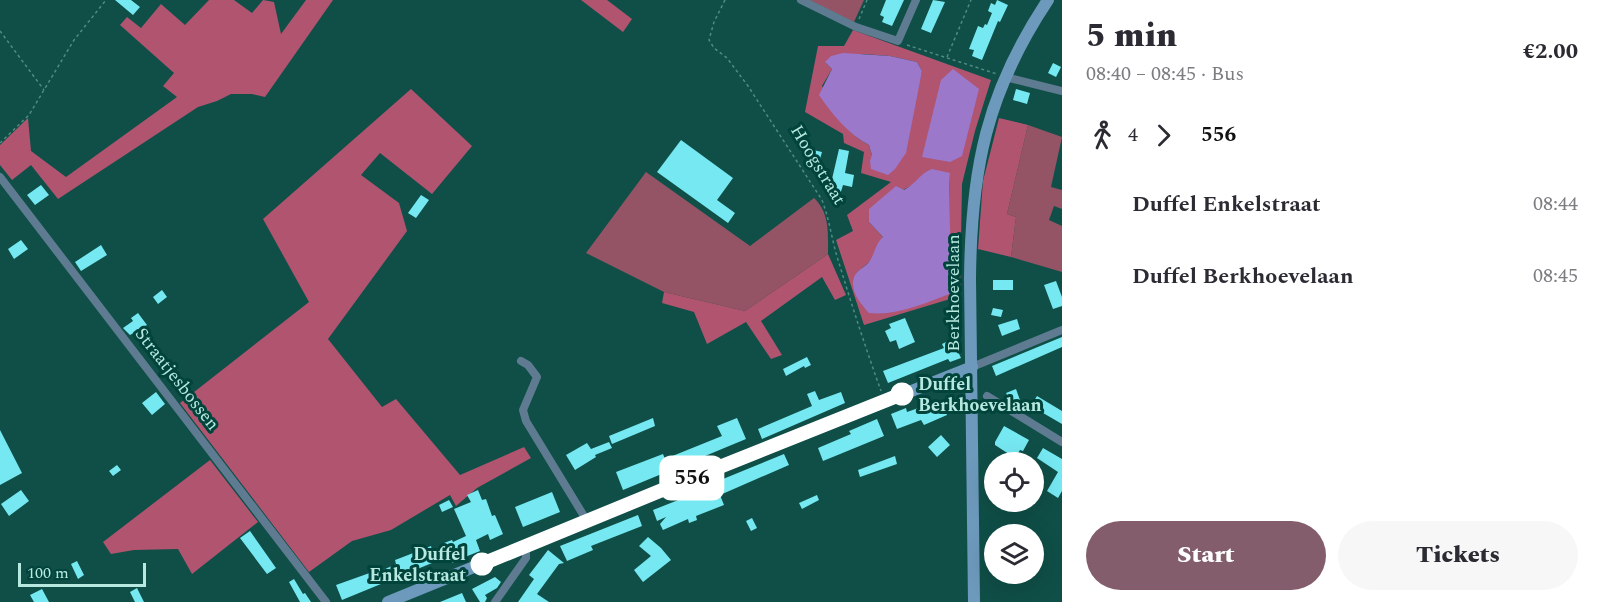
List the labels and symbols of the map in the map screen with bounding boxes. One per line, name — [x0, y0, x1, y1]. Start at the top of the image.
street label: Hoogstraat — [783, 120, 853, 210]
street label: Berkhoevelaan — [940, 234, 967, 352]
street label: Straatjesbossen — [128, 322, 226, 436]
place label: Duffel Berkhoevelaan — [918, 371, 1042, 419]
marker: Duffel Berkhoevelaan — [891, 383, 913, 405]
line badge: 556 — [658, 458, 726, 498]
place label: Duffel Enkelstraat — [369, 541, 466, 589]
marker: Duffel Enkelstraat — [471, 553, 493, 575]
scale bar — [18, 560, 146, 588]

